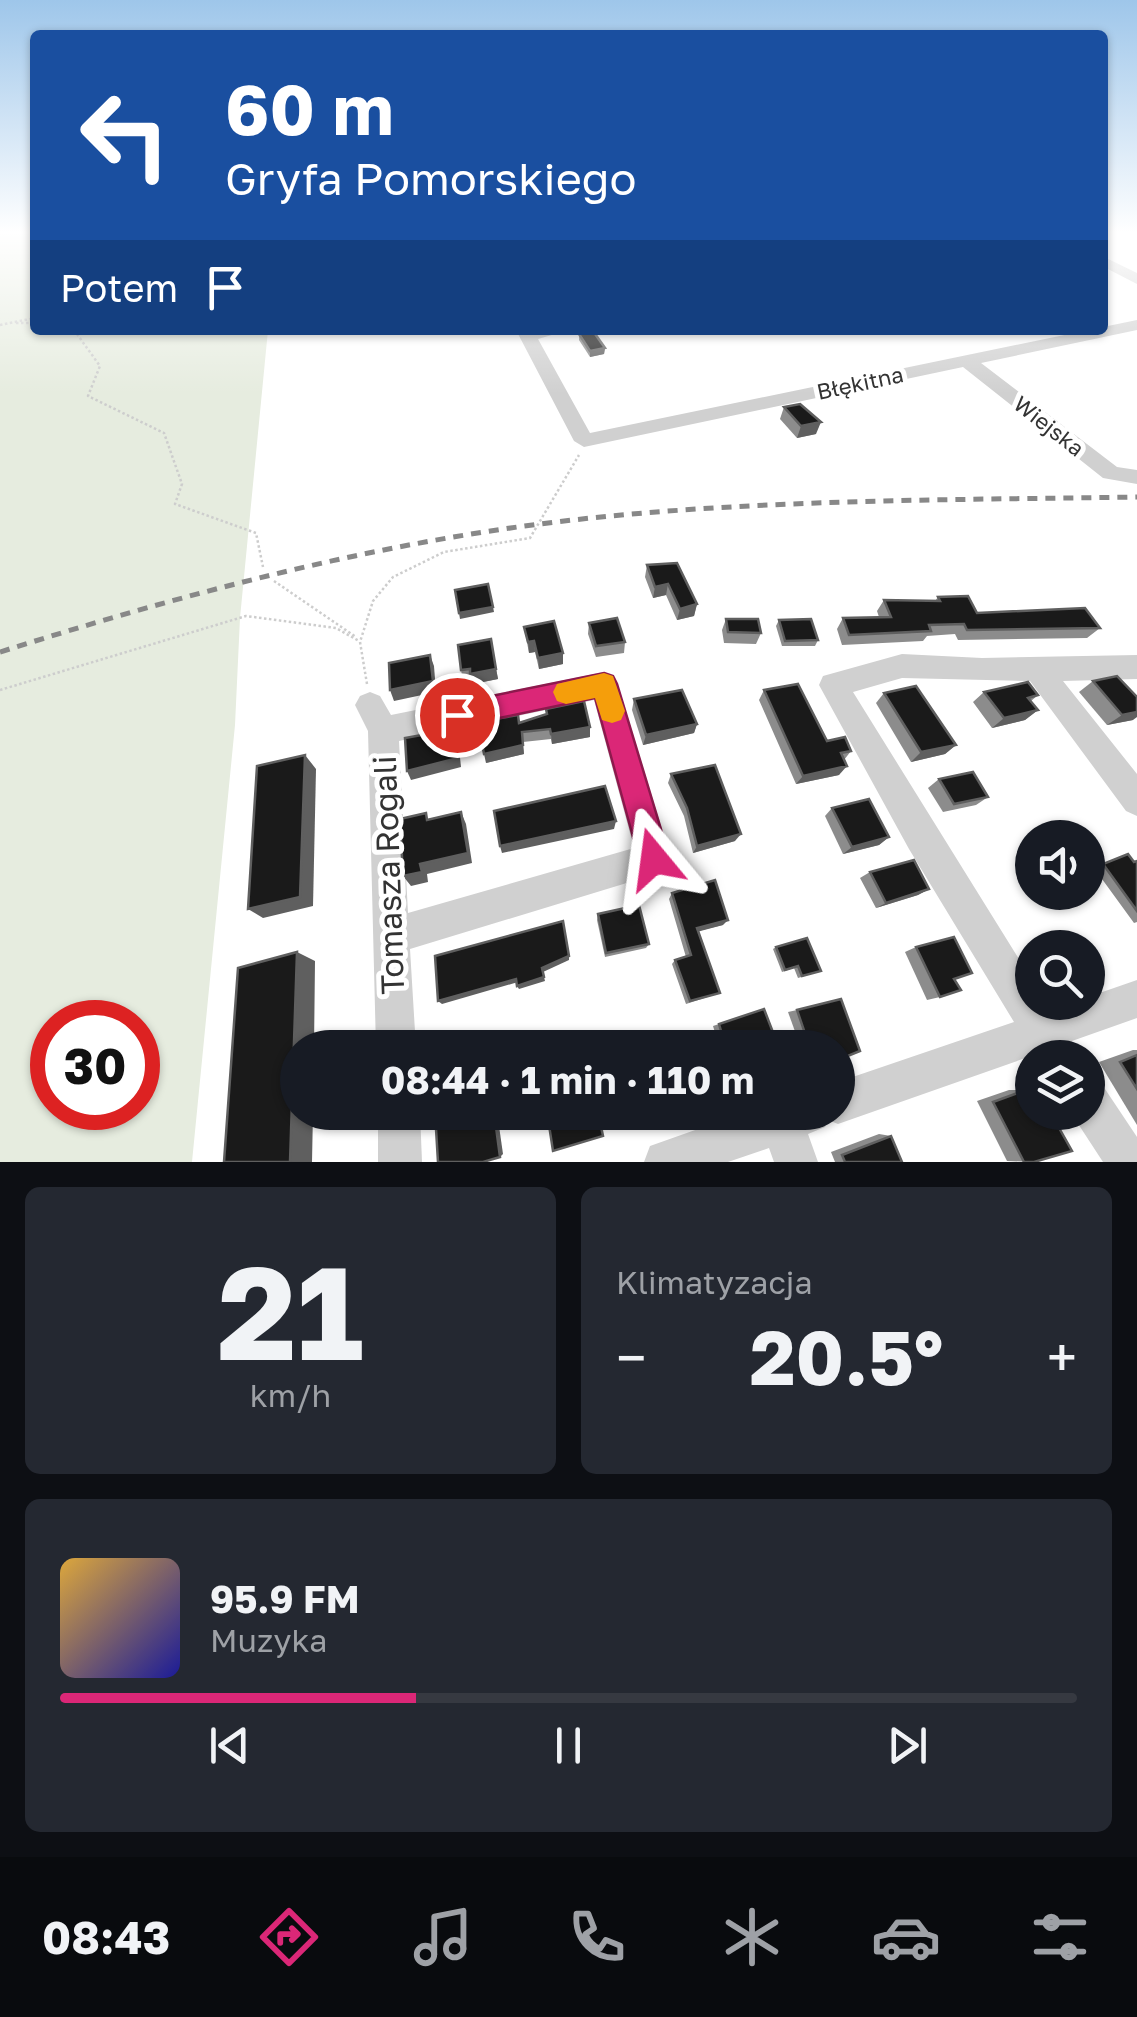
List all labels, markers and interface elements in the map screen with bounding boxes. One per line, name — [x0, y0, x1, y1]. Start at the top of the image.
text: 60 m — [225, 66, 394, 150]
icon: left — [60, 70, 190, 200]
text: Gryfa Pomorskiego — [225, 151, 636, 205]
icon: arrive — [198, 260, 253, 315]
text: Potem — [60, 265, 178, 310]
street label: Błękitna — [814, 360, 906, 405]
street label: Wiejska — [1009, 390, 1090, 461]
pin — [415, 673, 500, 758]
icon: arrive — [430, 688, 485, 743]
street label: Tomasza Rogali — [365, 755, 411, 995]
position arrow — [602, 807, 706, 911]
map controls — [1015, 820, 1105, 1130]
button: sound — [1015, 820, 1105, 910]
button: search — [1015, 930, 1105, 1020]
speed limit sign: 30 — [30, 1000, 160, 1130]
button: layers — [1015, 1040, 1105, 1130]
text: 08:44 · 1 min · 110 m — [381, 1057, 754, 1102]
text: 21 — [217, 1233, 364, 1389]
text: Klimatyzacja — [616, 1263, 813, 1301]
text: 20.5° — [750, 1311, 943, 1402]
text: − — [616, 1324, 646, 1390]
text: + — [1047, 1324, 1077, 1390]
text: km/h — [250, 1376, 331, 1414]
text: 95.9 FM — [210, 1576, 360, 1621]
text: Muzyka — [210, 1621, 327, 1659]
icon: previous — [202, 1718, 257, 1773]
icon: pause — [541, 1718, 596, 1773]
icon: next — [880, 1718, 935, 1773]
icon: directions — [254, 1902, 324, 1972]
icon: music — [408, 1902, 478, 1972]
icon: phone — [562, 1902, 632, 1972]
icon: climate — [717, 1902, 787, 1972]
icon: car — [871, 1902, 941, 1972]
icon: filters — [1025, 1902, 1095, 1972]
text: 08:43 — [42, 1910, 170, 1964]

